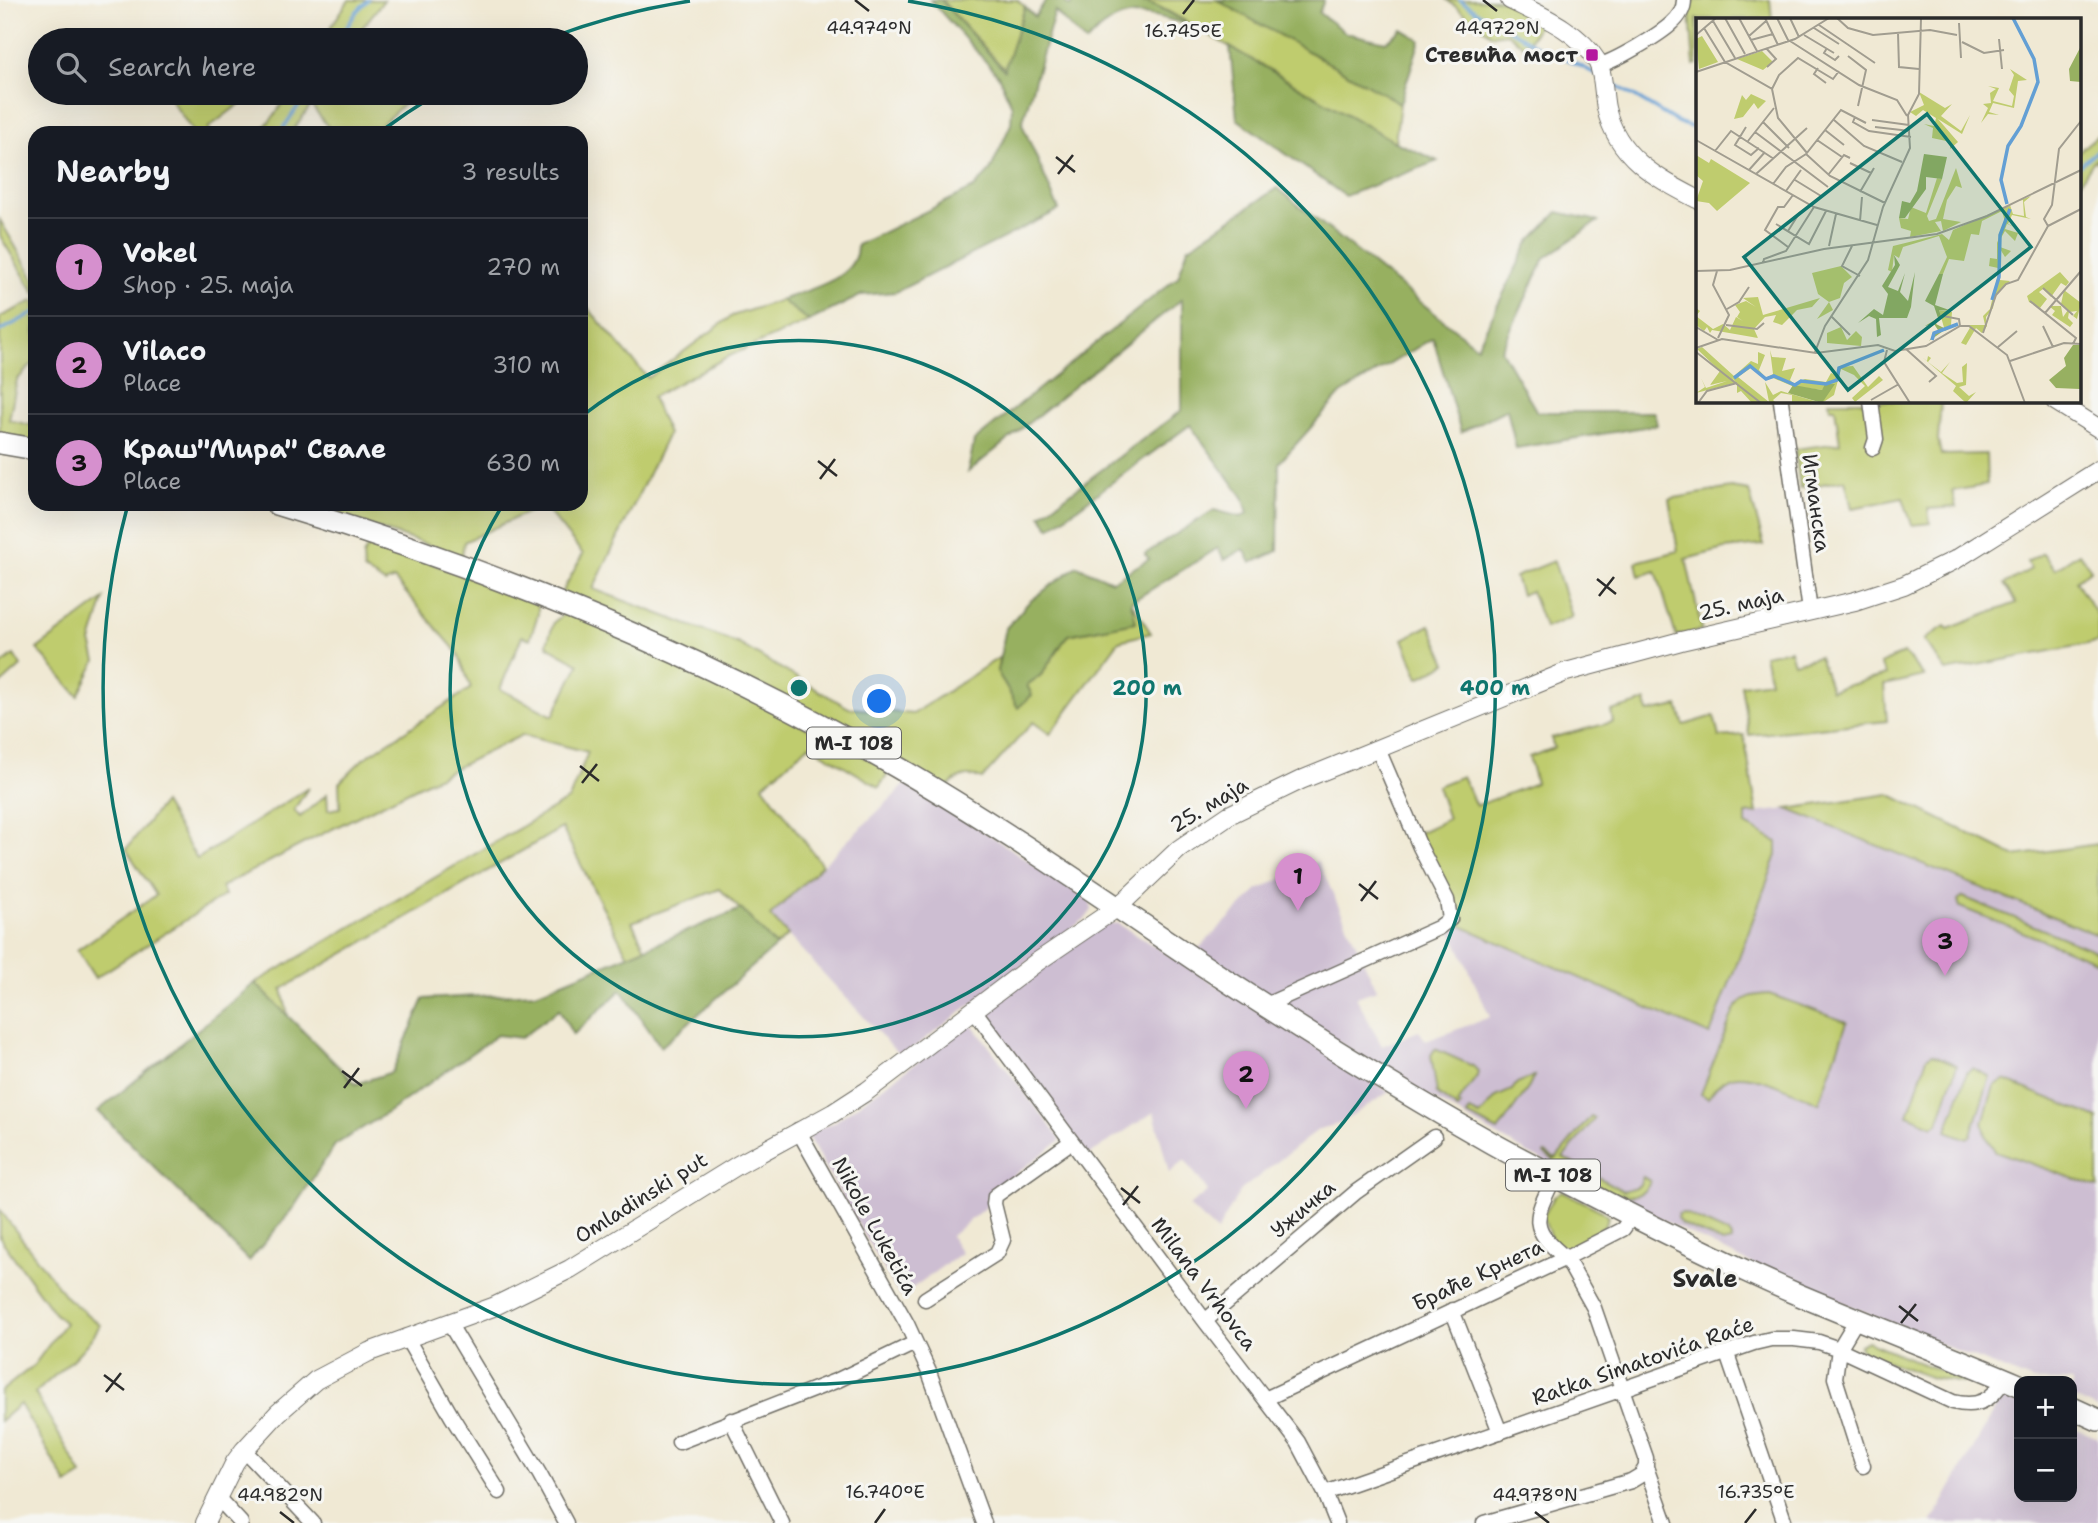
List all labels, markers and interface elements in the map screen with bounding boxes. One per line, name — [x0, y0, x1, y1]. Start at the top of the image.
text: 44.974°N — [826, 16, 912, 40]
text: 44.972°N — [1455, 16, 1539, 40]
inset map — [1696, 18, 2080, 402]
text: 16.745°E — [1144, 19, 1222, 43]
search box — [28, 28, 588, 105]
place label: Стевића мост — [1425, 41, 1578, 69]
marker: Стевића мост — [1584, 47, 1600, 63]
icon: search — [52, 48, 90, 86]
text: Search here — [108, 49, 257, 84]
text: Nearby — [56, 151, 171, 192]
text: 3 results — [461, 157, 560, 187]
text: Vokel — [123, 235, 197, 270]
text: 1 — [74, 252, 84, 282]
text: 270 m — [486, 252, 560, 282]
text: Shop · 25. маја — [123, 270, 294, 300]
text: Vilaco — [123, 333, 207, 368]
text: 2 — [71, 350, 87, 380]
text: 310 m — [492, 350, 560, 380]
text: Place — [123, 368, 182, 398]
text: Краш"Мира" Свале — [123, 431, 386, 466]
text: 3 — [71, 448, 87, 478]
text: 630 m — [486, 448, 560, 478]
street label: Игманска — [1795, 452, 1837, 554]
text: Place — [123, 466, 182, 496]
street label: 25. маја — [1696, 581, 1786, 627]
text: 200 m — [1112, 674, 1182, 702]
text: 400 m — [1460, 674, 1530, 702]
centre of rings — [787, 676, 811, 700]
your location — [862, 684, 896, 718]
road number: M-I 108 — [807, 728, 901, 758]
street label: 25. маја — [1165, 771, 1253, 839]
pin: 1 — [1275, 853, 1321, 911]
pin: 3 — [1922, 918, 1968, 976]
pin: 2 — [1223, 1051, 1269, 1109]
street label: Omladinski put — [569, 1146, 713, 1250]
street label: Nikole Luketića — [825, 1152, 925, 1300]
road number: M-I 108 — [1506, 1160, 1600, 1190]
street label: Ужичка — [1265, 1174, 1341, 1244]
street label: Milana Vrhovca — [1145, 1212, 1263, 1356]
street label: Браће Крнета — [1408, 1232, 1548, 1318]
district label: Svale — [1672, 1263, 1738, 1295]
street label: Ratka Simatovića Raće — [1528, 1310, 1758, 1412]
map controls — [2014, 1376, 2077, 1502]
button: + — [2014, 1376, 2077, 1439]
button: − — [2014, 1439, 2077, 1502]
text: 16.740°E — [845, 1480, 925, 1504]
text: 16.735°E — [1717, 1480, 1795, 1504]
text: 44.982°N — [237, 1483, 323, 1507]
text: 44.978°N — [1492, 1483, 1578, 1507]

